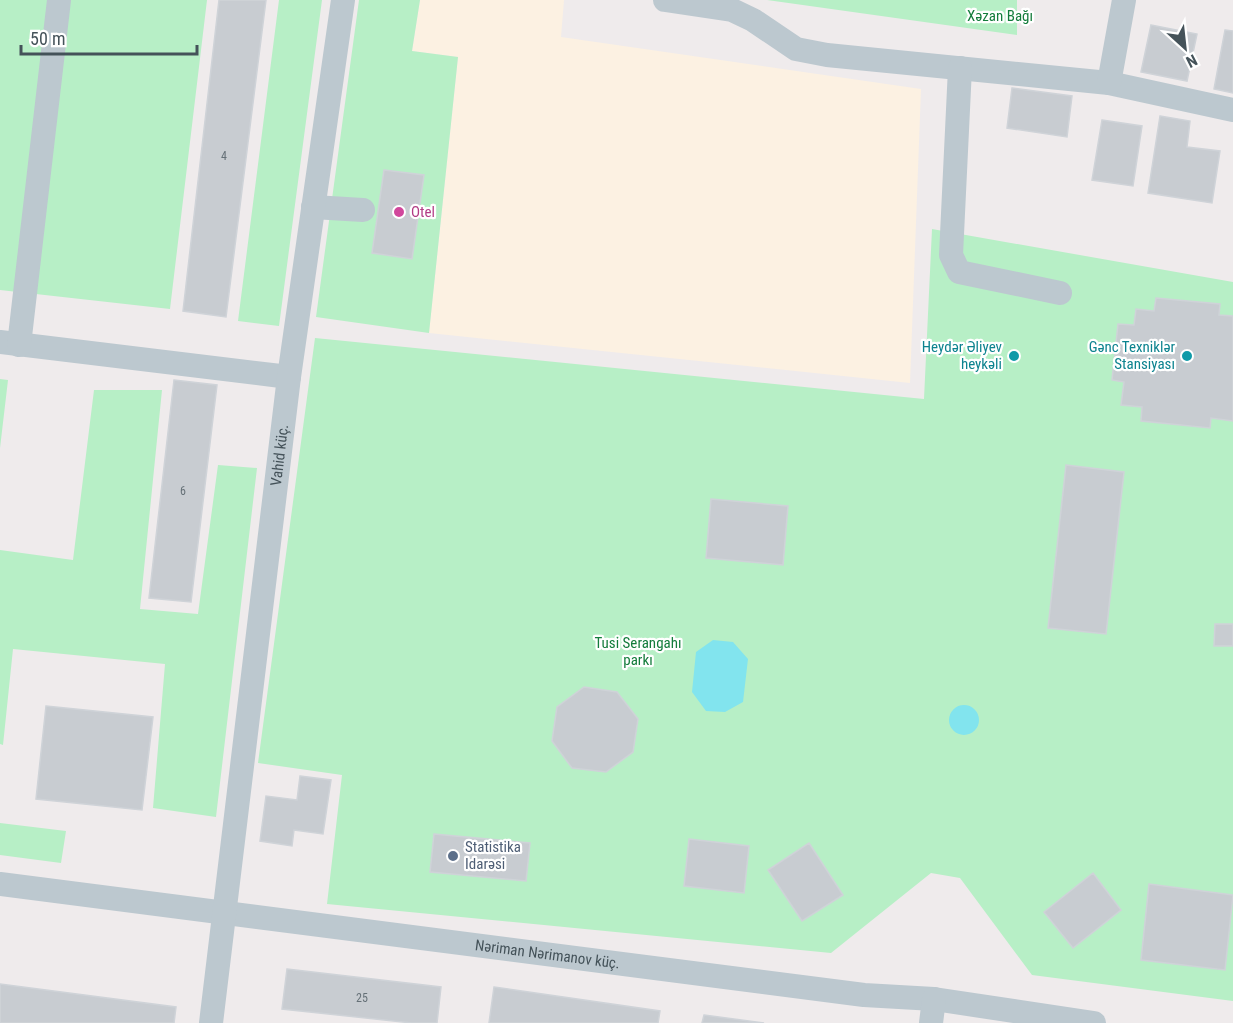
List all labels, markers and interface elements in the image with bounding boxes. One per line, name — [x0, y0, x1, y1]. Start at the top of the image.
park label: Xəzan Bağı — [967, 7, 1033, 25]
scale bar — [21, 18, 196, 56]
north arrow — [1155, 18, 1215, 78]
text: 50 m — [30, 28, 65, 49]
text: N — [1183, 50, 1200, 72]
house number: 4 — [221, 149, 227, 163]
place label: Otel — [411, 203, 435, 221]
marker: Otel — [392, 205, 406, 219]
place label: Heydər Əliyev heykəli — [922, 338, 1003, 373]
place label: Gənc Texniklər Stansiyası — [1089, 338, 1175, 373]
marker: Heydər Əliyev heykəli — [1007, 349, 1021, 363]
marker: Gənc Texniklər Stansiyası — [1180, 349, 1194, 363]
street label: Vahid küç. — [267, 423, 292, 487]
house number: 6 — [180, 484, 186, 498]
park label: Tusi Serangahı parkı — [595, 634, 681, 669]
place label: Statistika Idarəsi — [465, 838, 521, 873]
marker: Statistika Idarəsi — [446, 849, 460, 863]
street label: Nəriman Nərimanov küç. — [474, 936, 621, 973]
house number: 25 — [356, 991, 368, 1005]

